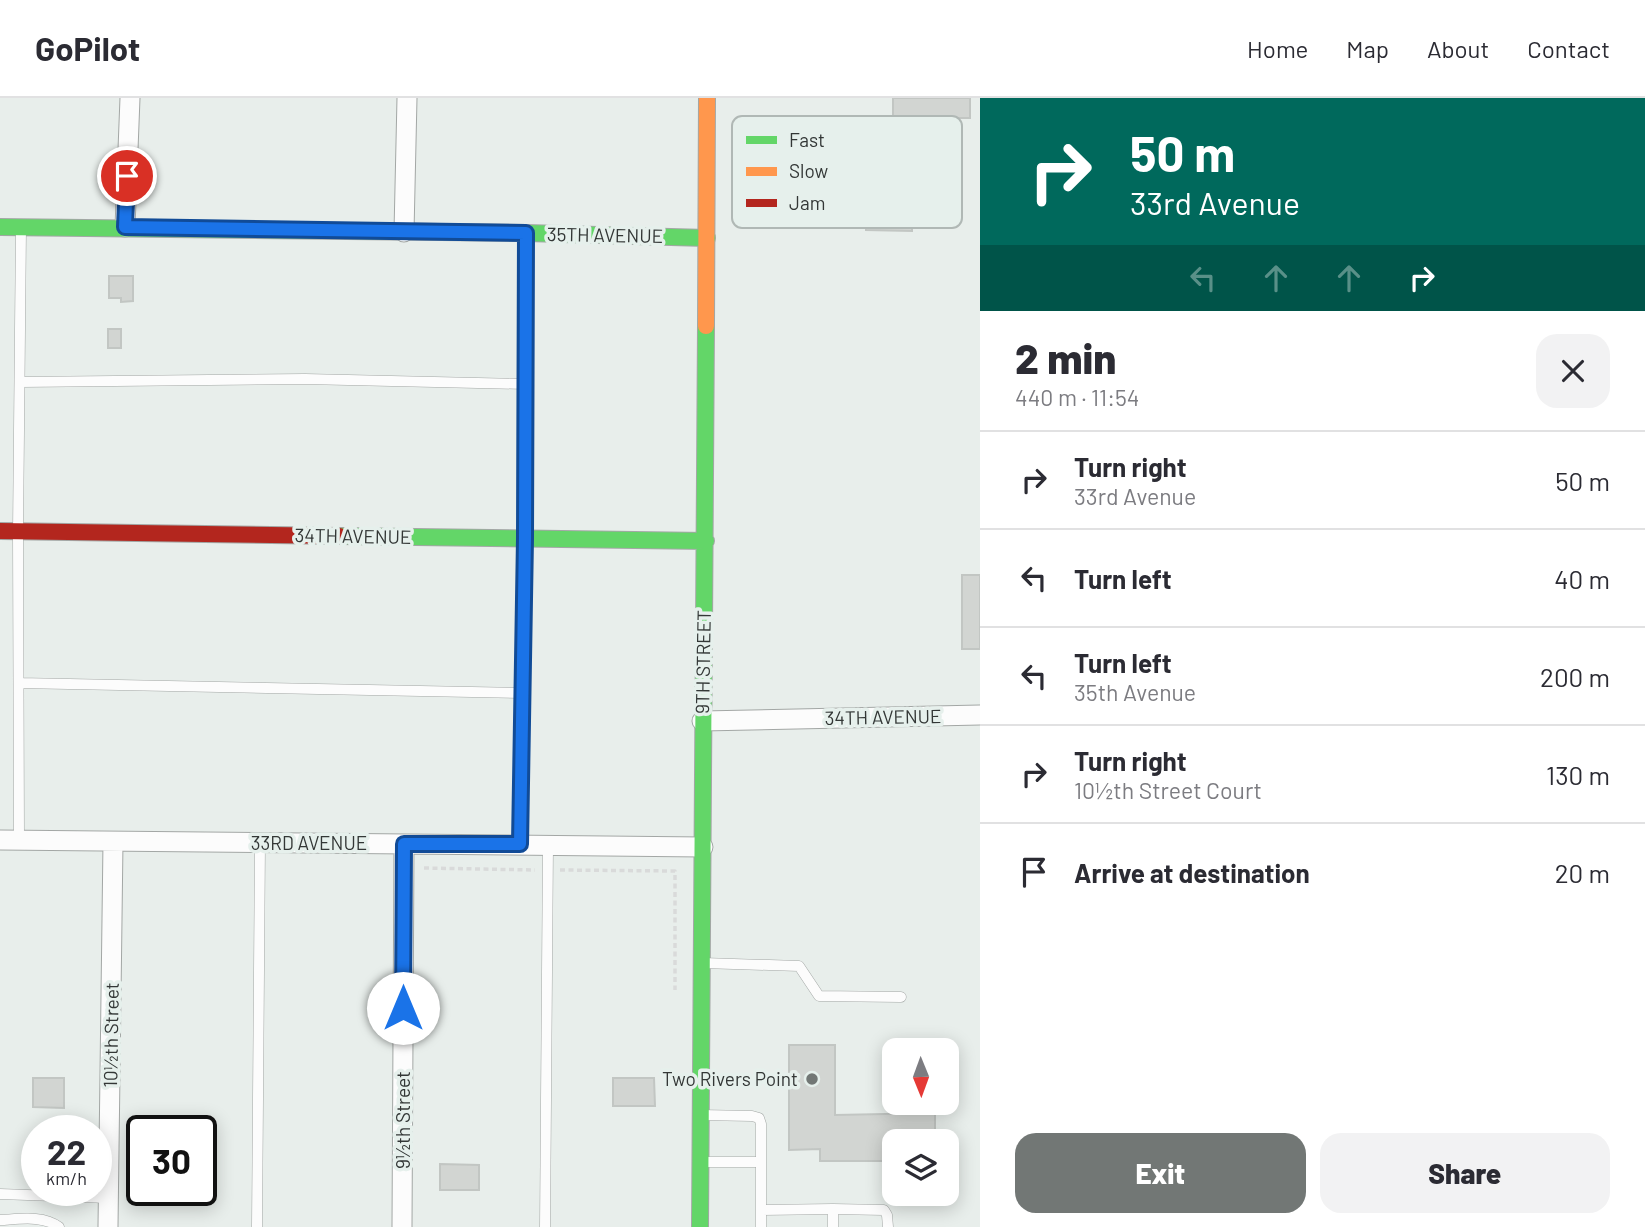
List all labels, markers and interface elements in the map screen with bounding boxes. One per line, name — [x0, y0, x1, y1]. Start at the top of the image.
text: GoPilot — [35, 28, 140, 68]
text: Home — [1247, 34, 1308, 63]
text: Map — [1346, 34, 1389, 63]
text: About — [1427, 34, 1489, 63]
text: Contact — [1527, 34, 1610, 63]
legend — [732, 116, 962, 228]
text: 50 m — [1130, 123, 1235, 182]
icon: right — [1015, 126, 1106, 217]
text: Fast — [789, 128, 825, 151]
pin — [97, 146, 157, 206]
icon: arrive — [108, 157, 146, 195]
text: Slow — [789, 159, 828, 182]
text: 33rd Avenue — [1130, 183, 1300, 221]
text: Jam — [789, 191, 825, 214]
street label: 35TH AVENUE — [547, 222, 663, 247]
icon: left — [1184, 259, 1222, 297]
icon: ahead — [1257, 259, 1295, 297]
icon: ahead — [1330, 259, 1368, 297]
icon: right — [1403, 259, 1441, 297]
text: 2 min — [1015, 332, 1116, 382]
button: close — [1536, 334, 1610, 408]
text: 440 m · 11:54 — [1015, 383, 1139, 411]
text: Turn right — [1074, 451, 1187, 482]
icon: right — [1015, 461, 1053, 499]
text: 50 m — [1555, 465, 1610, 496]
text: 33rd Avenue — [1074, 482, 1196, 510]
street label: 34TH AVENUE — [294, 523, 412, 548]
icon: left — [1015, 559, 1053, 597]
text: Turn left — [1074, 563, 1172, 594]
text: 40 m — [1554, 563, 1610, 594]
street label: 9TH STREET — [690, 610, 715, 714]
text: Turn left — [1074, 647, 1172, 678]
icon: left — [1015, 657, 1053, 695]
text: 200 m — [1540, 661, 1610, 692]
text: 35th Avenue — [1074, 678, 1196, 706]
street label: 34TH AVENUE — [824, 704, 942, 729]
text: Turn right — [1074, 745, 1187, 776]
icon: right — [1015, 755, 1053, 793]
text: 130 m — [1546, 759, 1610, 790]
text: 10½th Street Court — [1074, 776, 1262, 804]
street label: 33RD AVENUE — [251, 831, 367, 854]
icon: arrive — [1015, 853, 1053, 891]
text: Arrive at destination — [1074, 857, 1310, 888]
text: 20 m — [1555, 857, 1610, 888]
position arrow — [366, 971, 440, 1045]
street label: 10½th Street — [98, 982, 123, 1088]
north arrow — [882, 1038, 959, 1115]
map controls — [882, 1038, 959, 1206]
place label: Two Rivers Point — [662, 1067, 798, 1090]
street label: 9½th Street — [391, 1071, 414, 1169]
marker: Two Rivers Point — [804, 1071, 820, 1087]
speed limit sign: 30 — [126, 1115, 217, 1206]
button: layers — [882, 1129, 959, 1206]
text: 22 — [47, 1130, 86, 1172]
button: Exit — [1015, 1133, 1306, 1213]
button: Share — [1320, 1133, 1610, 1213]
text: km/h — [46, 1167, 87, 1189]

